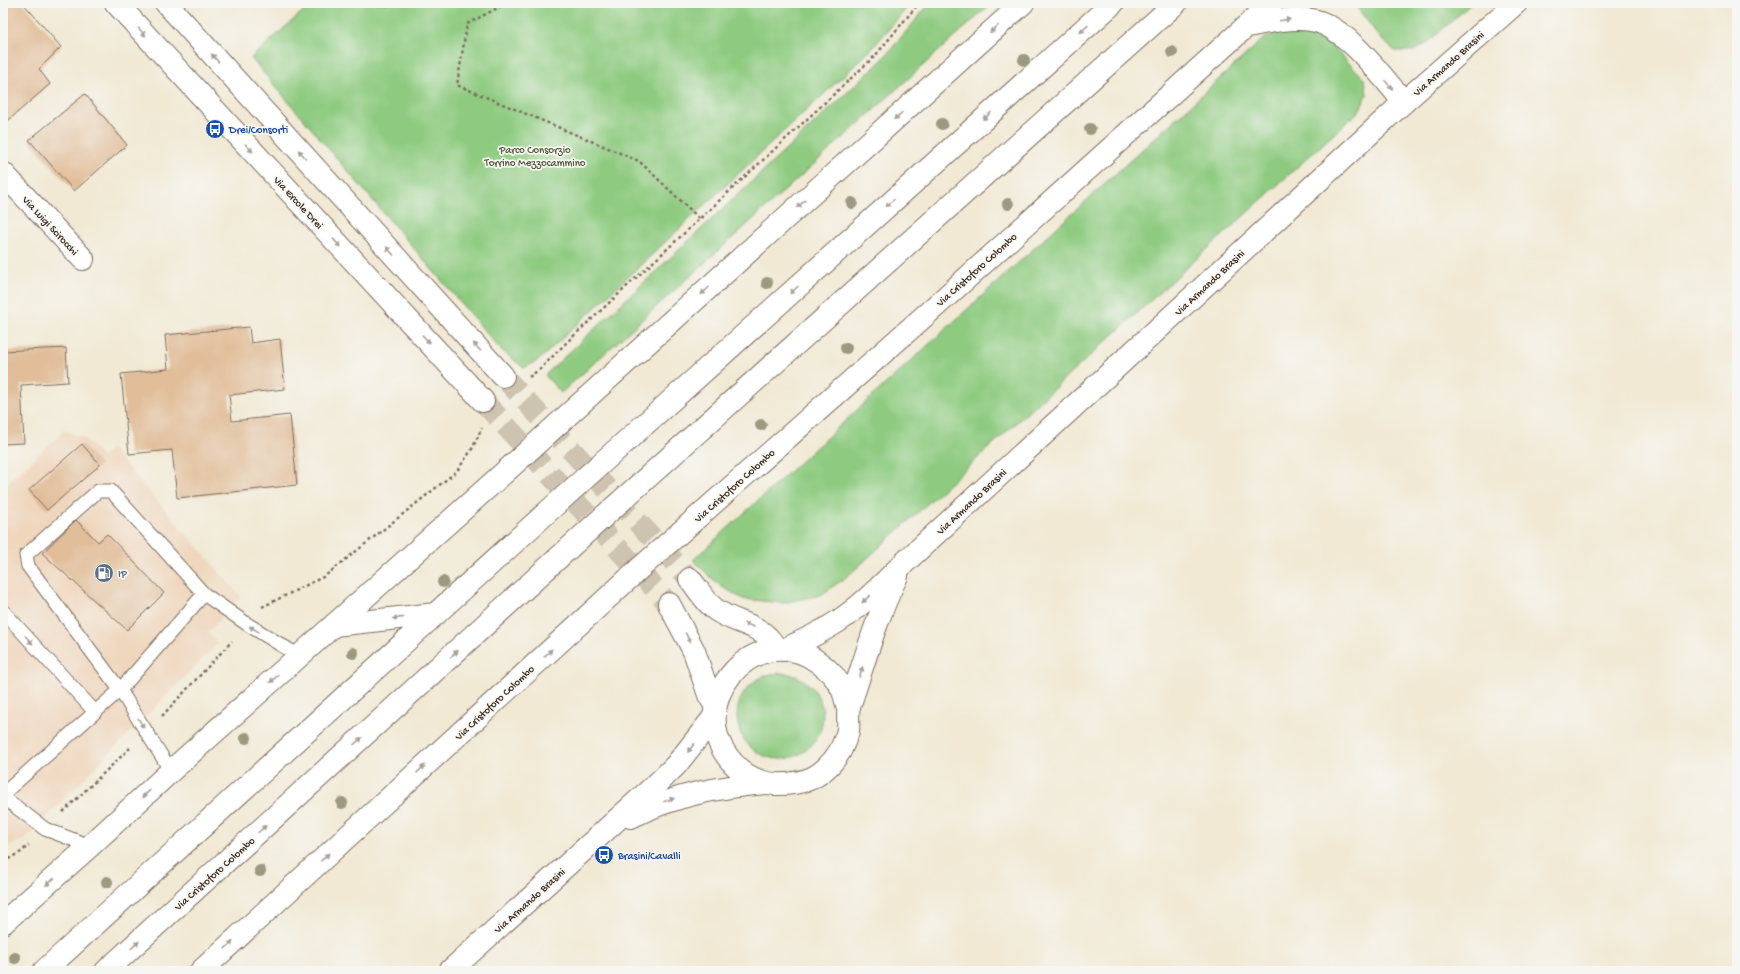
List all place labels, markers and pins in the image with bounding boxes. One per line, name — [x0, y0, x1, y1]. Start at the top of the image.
bus stop icon: Drei/Consorti — [204, 118, 226, 140]
place label: Drei/Consorti — [228, 125, 288, 137]
fuel station icon: IP — [93, 562, 115, 584]
place label: IP — [118, 569, 128, 581]
bus stop icon: Brasini/Cavalli — [593, 844, 615, 866]
place label: Brasini/Cavalli — [617, 851, 681, 863]

